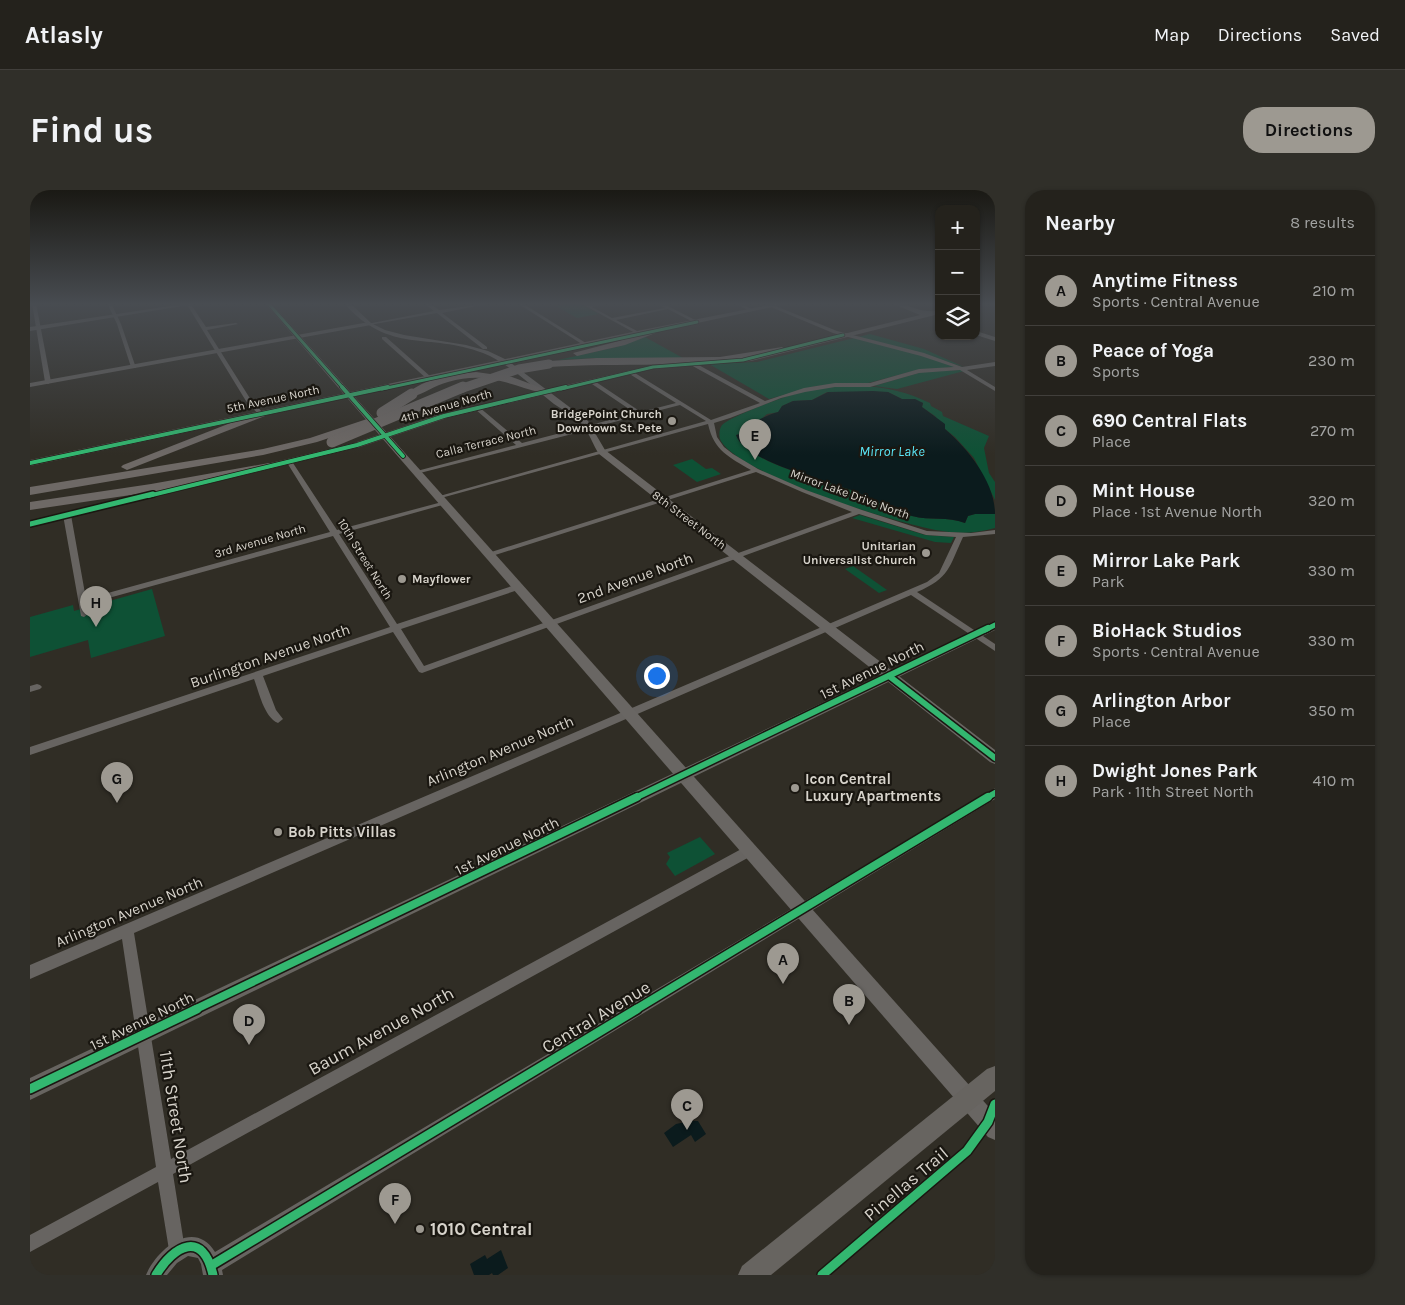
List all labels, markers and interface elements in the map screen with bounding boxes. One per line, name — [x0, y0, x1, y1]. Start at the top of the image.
text: Atlasly — [25, 21, 103, 49]
text: Map — [1154, 24, 1190, 46]
text: Directions — [1218, 24, 1302, 46]
text: Saved — [1330, 24, 1380, 46]
button: Directions — [1243, 107, 1375, 153]
text: Find us — [30, 110, 153, 151]
map controls — [935, 205, 980, 340]
button: + — [935, 205, 980, 250]
text: Nearby — [1045, 211, 1115, 235]
text: 8 results — [1290, 213, 1355, 232]
button: − — [935, 250, 980, 295]
text: Anytime Fitness — [1092, 270, 1238, 292]
text: A — [1056, 281, 1066, 300]
text: 210 m — [1312, 281, 1355, 300]
text: Sports · Central Avenue — [1092, 292, 1260, 311]
button: layers — [935, 295, 980, 340]
text: Peace of Yoga — [1092, 340, 1214, 362]
text: B — [1056, 351, 1066, 370]
text: 230 m — [1308, 351, 1355, 370]
text: Sports — [1092, 362, 1140, 381]
street label: 5th Avenue North — [225, 382, 321, 416]
street label: 4th Avenue North — [399, 386, 493, 426]
place label: BridgePoint Church Downtown St. Pete — [551, 407, 662, 435]
text: 690 Central Flats — [1092, 410, 1247, 432]
marker: BridgePoint Church Downtown St. Pete — [666, 415, 678, 427]
pin: E — [739, 419, 771, 460]
text: C — [1056, 421, 1066, 440]
text: 270 m — [1310, 421, 1355, 440]
street label: Calla Terrace North — [434, 423, 538, 461]
text: Place — [1092, 432, 1131, 451]
water label: Mirror Lake — [859, 443, 925, 460]
street label: Mirror Lake Drive North — [788, 466, 912, 522]
text: Mint House — [1092, 480, 1195, 502]
street label: 8th Street North — [649, 488, 729, 552]
text: D — [1056, 491, 1066, 510]
text: 320 m — [1308, 491, 1355, 510]
text: Place · 1st Avenue North — [1092, 502, 1262, 521]
street label: 10th Street North — [335, 516, 395, 602]
street label: 3rd Avenue North — [213, 521, 307, 561]
place label: Unitarian Universalist Church — [803, 539, 916, 567]
marker: Unitarian Universalist Church — [920, 547, 932, 559]
street label: 2nd Avenue North — [575, 549, 695, 607]
text: Mirror Lake Park — [1092, 550, 1240, 572]
text: E — [1056, 561, 1066, 580]
text: 330 m — [1308, 561, 1355, 580]
place label: Mayflower — [412, 572, 471, 586]
text: Park — [1092, 572, 1124, 591]
marker: Mayflower — [396, 573, 408, 585]
pin: H — [80, 586, 112, 627]
street label: Burlington Avenue North — [188, 620, 352, 692]
text: BioHack Studios — [1092, 620, 1242, 642]
text: F — [1057, 631, 1065, 650]
text: 330 m — [1308, 631, 1355, 650]
street label: 1st Avenue North — [817, 637, 927, 703]
text: Sports · Central Avenue — [1092, 642, 1260, 661]
your location — [644, 663, 670, 689]
text: Arlington Arbor — [1092, 690, 1230, 712]
text: G — [1056, 701, 1066, 720]
text: 350 m — [1308, 701, 1355, 720]
street label: Arlington Avenue North — [424, 712, 576, 790]
text: Place — [1092, 712, 1131, 731]
text: Dwight Jones Park — [1092, 760, 1258, 782]
pin: G — [101, 762, 133, 803]
place label: Icon Central Luxury Apartments — [805, 770, 941, 805]
text: H — [1055, 771, 1067, 790]
text: 410 m — [1313, 771, 1355, 790]
marker: Icon Central Luxury Apartments — [789, 782, 801, 794]
text: Park · 11th Street North — [1092, 782, 1254, 801]
street label: 1st Avenue North — [452, 813, 562, 879]
place label: Bob Pitts Villas — [288, 823, 396, 841]
marker: Bob Pitts Villas — [272, 826, 284, 838]
street label: Arlington Avenue North — [53, 873, 205, 951]
pin: A — [767, 943, 799, 984]
street label: Central Avenue — [538, 976, 654, 1058]
street label: Baum Avenue North — [304, 982, 458, 1080]
pin: B — [833, 984, 865, 1025]
street label: 1st Avenue North — [87, 988, 197, 1054]
pin: D — [233, 1004, 265, 1045]
street label: 11th Street North — [155, 1049, 197, 1185]
pin: C — [671, 1089, 703, 1130]
street label: Pinellas Trail — [859, 1142, 953, 1226]
pin: F — [379, 1183, 411, 1224]
place label: 1010 Central — [430, 1218, 533, 1240]
marker: 1010 Central — [414, 1223, 426, 1235]

